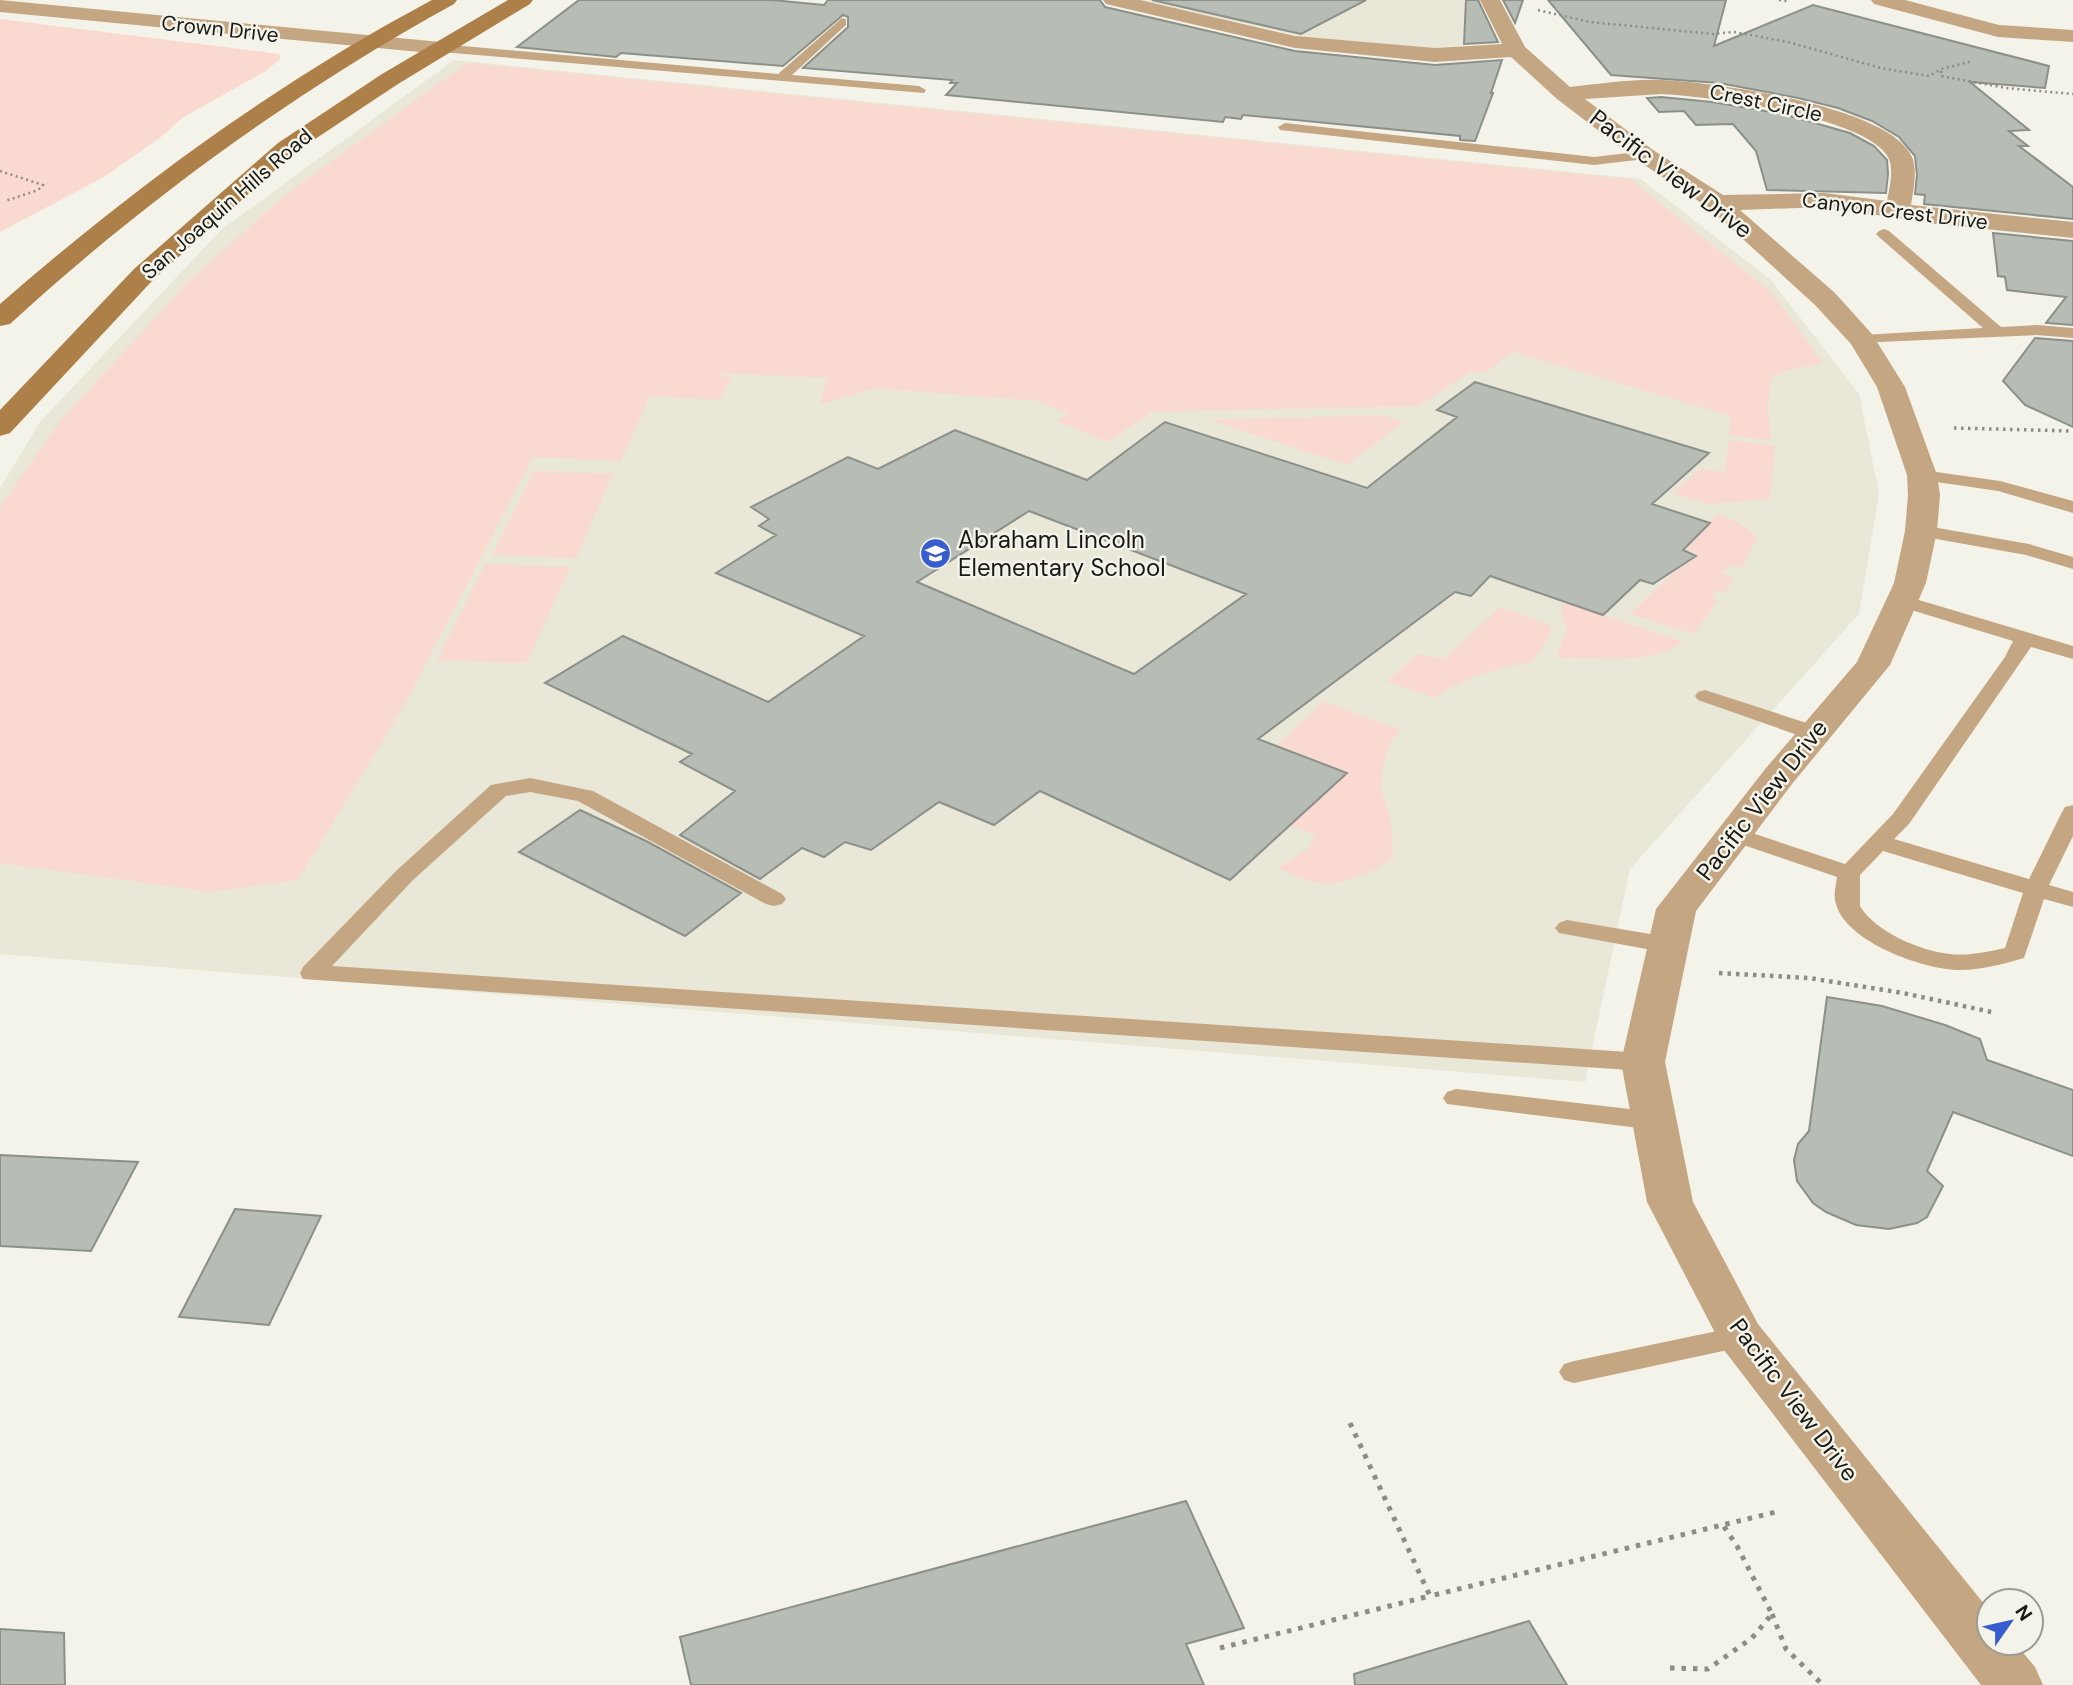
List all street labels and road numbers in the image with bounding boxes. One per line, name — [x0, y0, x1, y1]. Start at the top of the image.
street label: Crown Drive — [160, 9, 280, 49]
street label: Crest Circle — [1707, 77, 1825, 129]
street label: Pacific View Drive — [1584, 102, 1759, 245]
street label: San Joaquin Hills Road — [136, 122, 318, 286]
street label: Canyon Crest Drive — [1800, 186, 1990, 236]
street label: Pacific View Drive — [1689, 713, 1834, 886]
street label: Pacific View Drive — [1723, 1312, 1866, 1487]

